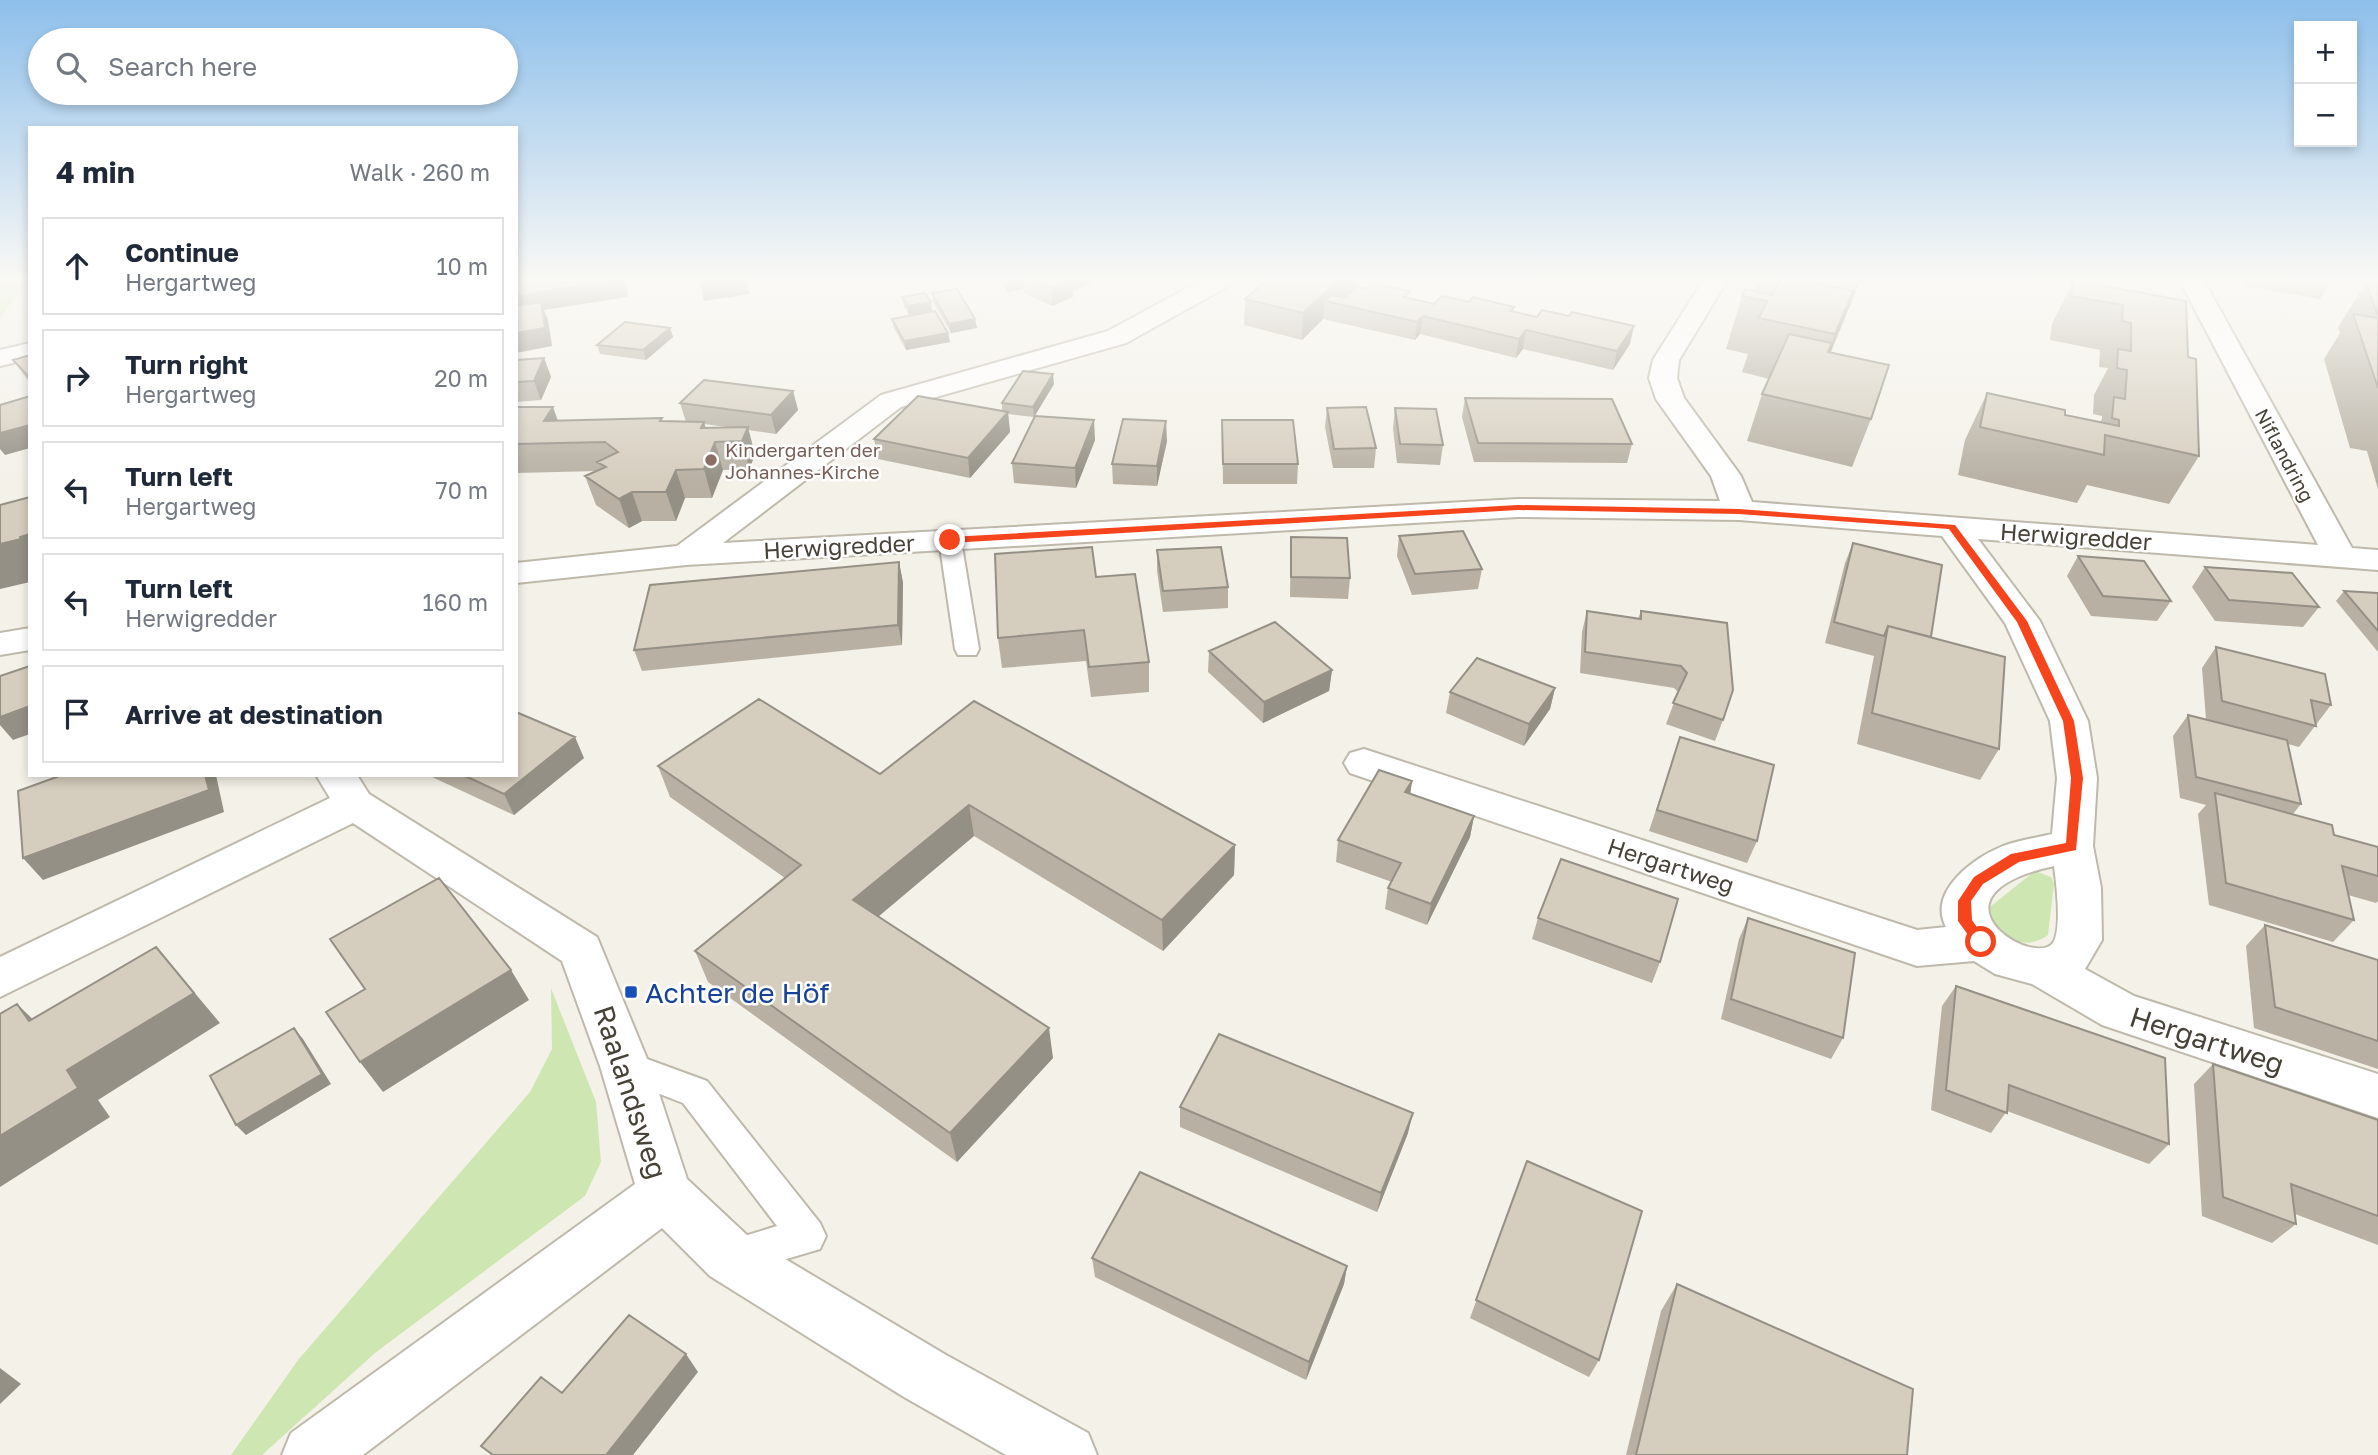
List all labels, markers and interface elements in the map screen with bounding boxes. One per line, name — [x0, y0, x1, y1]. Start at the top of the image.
map controls — [2294, 21, 2357, 147]
button: + — [2294, 21, 2357, 84]
search box — [28, 28, 518, 105]
icon: search — [52, 48, 90, 86]
text: Search here — [108, 51, 257, 82]
button: − — [2294, 84, 2357, 147]
text: 4 min — [56, 154, 135, 190]
text: Walk · 260 m — [349, 158, 490, 186]
text: Continue — [125, 237, 239, 268]
icon: ahead — [58, 247, 96, 285]
text: 10 m — [436, 252, 488, 280]
text: Hergartweg — [125, 268, 256, 296]
text: Turn right — [125, 349, 248, 380]
icon: right — [58, 359, 96, 397]
text: 20 m — [434, 364, 488, 392]
text: Hergartweg — [125, 380, 256, 408]
street label: Niflandring — [2251, 404, 2319, 506]
place label: Kindergarten der Johannes-Kirche — [725, 438, 881, 483]
marker: Kindergarten der Johannes-Kirche — [703, 452, 719, 468]
text: Turn left — [125, 461, 233, 492]
icon: left — [58, 471, 96, 509]
text: 70 m — [435, 476, 488, 504]
text: Hergartweg — [125, 492, 256, 520]
street label: Herwigredder — [1999, 517, 2153, 555]
route end — [934, 524, 965, 555]
street label: Herwigredder — [762, 528, 916, 564]
text: Turn left — [125, 573, 233, 604]
icon: left — [58, 583, 96, 621]
text: 160 m — [423, 588, 488, 616]
text: Herwigredder — [125, 604, 277, 632]
icon: arrive — [58, 695, 96, 733]
text: Arrive at destination — [125, 699, 383, 730]
street label: Hergartweg — [1604, 831, 1738, 899]
route start — [1965, 926, 1996, 957]
place label: Achter de Höf — [645, 976, 830, 1009]
marker: Achter de Höf — [623, 984, 639, 1000]
street label: Hergartweg — [2126, 1000, 2288, 1080]
street label: Raalandsweg — [587, 1001, 675, 1183]

